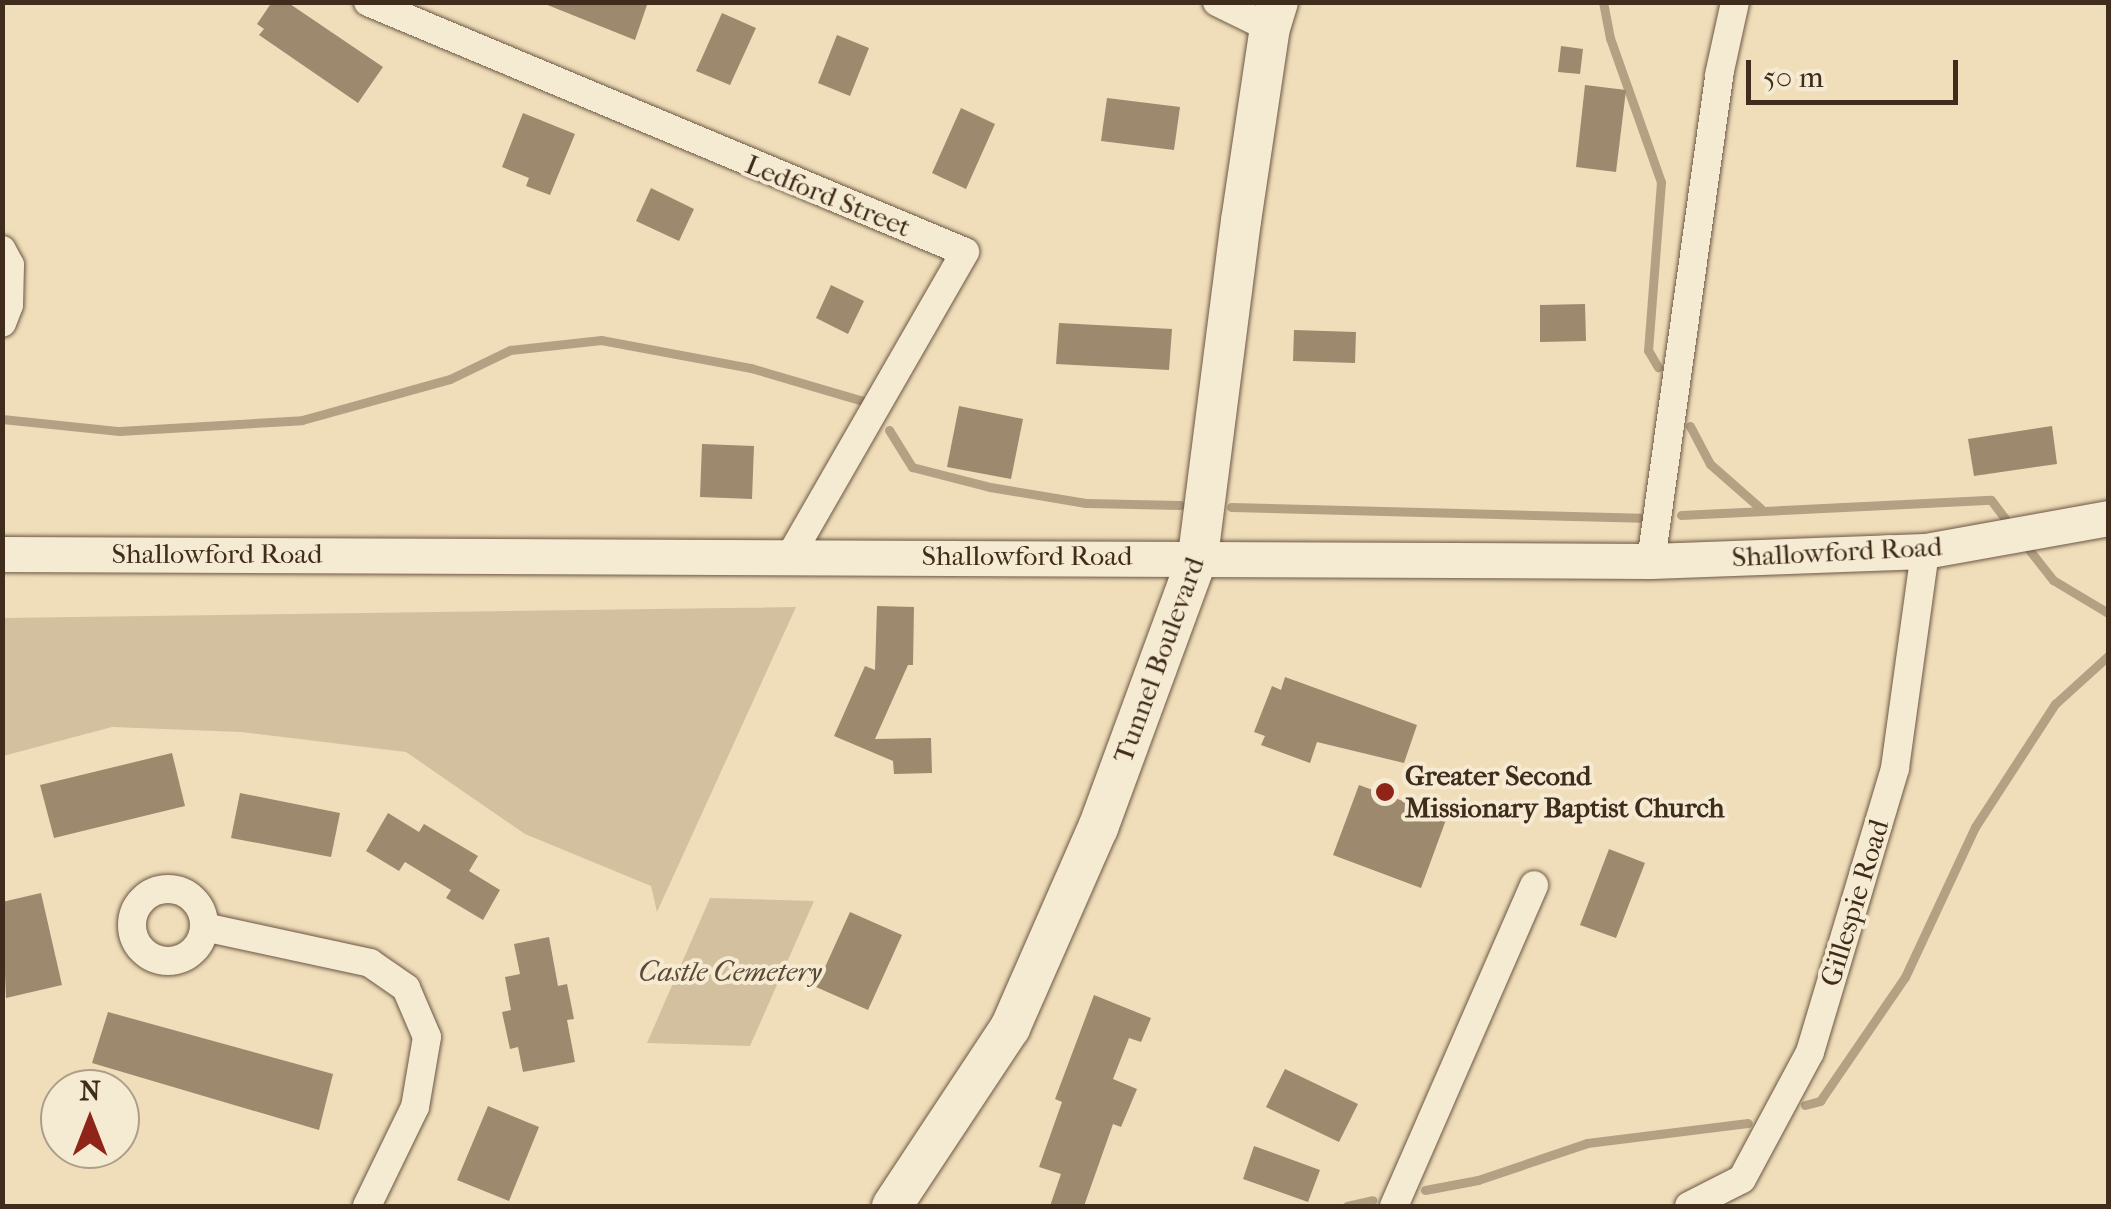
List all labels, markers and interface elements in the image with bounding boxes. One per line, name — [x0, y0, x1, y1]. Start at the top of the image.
scale bar — [1751, 40, 1964, 102]
text: 50 m — [1763, 60, 1824, 95]
street label: Ledford Street — [740, 148, 916, 244]
street label: Shallowford Road — [1731, 530, 1943, 574]
street label: Shallowford Road — [112, 537, 322, 571]
street label: Shallowford Road — [922, 539, 1132, 573]
street label: Tunnel Boulevard — [1106, 553, 1212, 767]
place label: Greater Second Missionary Baptist Church — [1405, 759, 1724, 825]
marker: Greater Second Missionary Baptist Church — [1374, 781, 1396, 803]
street label: Gillespie Road — [1814, 815, 1896, 991]
park label: Castle Cemetery — [639, 955, 821, 989]
north arrow — [40, 1069, 140, 1169]
text: N — [79, 1074, 101, 1107]

